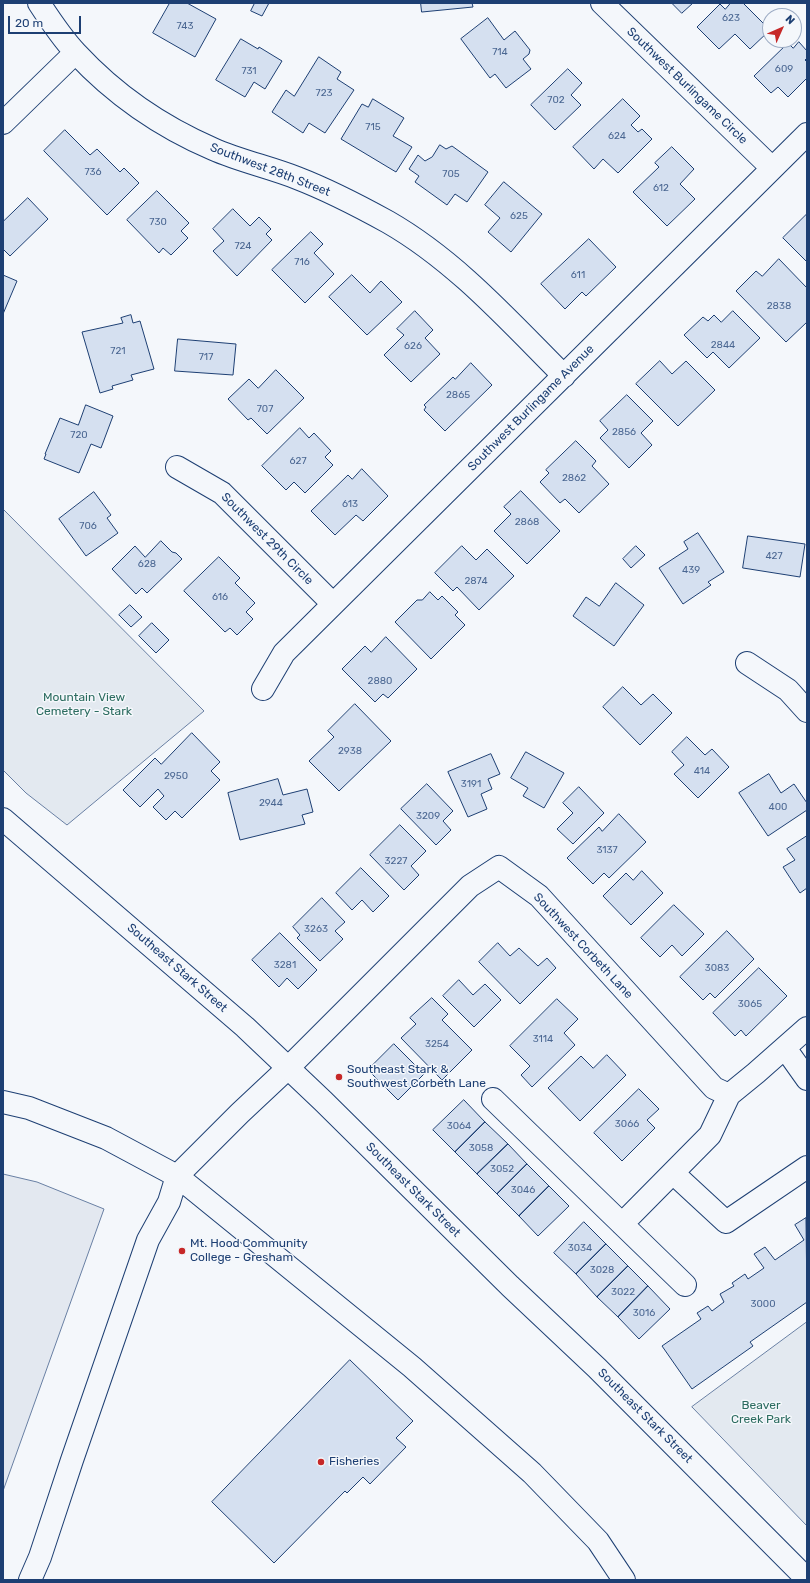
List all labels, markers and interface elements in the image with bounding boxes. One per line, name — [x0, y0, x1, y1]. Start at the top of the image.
scale bar — [10, 8, 83, 34]
north arrow — [762, 8, 802, 48]
house number: 623 — [722, 12, 740, 24]
text: N — [783, 12, 798, 27]
text: 20 m — [15, 16, 43, 30]
house number: 743 — [176, 20, 194, 32]
street label: Southwest Burlingame Circle — [624, 25, 750, 147]
house number: 714 — [492, 46, 508, 58]
house number: 609 — [775, 63, 793, 75]
house number: 731 — [241, 65, 257, 77]
house number: 723 — [315, 87, 333, 99]
house number: 702 — [547, 94, 565, 106]
house number: 715 — [365, 121, 381, 133]
house number: 624 — [608, 130, 626, 142]
street label: Southwest 28th Street — [208, 140, 332, 200]
house number: 736 — [84, 166, 102, 178]
house number: 705 — [442, 168, 460, 180]
house number: 612 — [653, 182, 669, 194]
house number: 625 — [510, 210, 528, 222]
house number: 730 — [149, 216, 167, 228]
house number: 724 — [234, 240, 252, 252]
house number: 716 — [294, 256, 310, 268]
house number: 611 — [571, 269, 585, 281]
house number: 2838 — [767, 300, 791, 312]
house number: 2844 — [711, 339, 735, 351]
house number: 626 — [404, 340, 422, 352]
street label: Southwest Burlingame Avenue — [465, 342, 597, 474]
house number: 721 — [110, 345, 126, 357]
house number: 717 — [199, 351, 213, 363]
house number: 2865 — [446, 389, 470, 401]
house number: 707 — [257, 403, 273, 415]
house number: 2856 — [612, 426, 636, 438]
house number: 720 — [70, 429, 88, 441]
house number: 627 — [289, 455, 307, 467]
house number: 2862 — [562, 472, 586, 484]
street label: Southwest 29th Circle — [218, 490, 316, 588]
house number: 613 — [342, 498, 358, 510]
house number: 2868 — [515, 516, 539, 528]
house number: 706 — [79, 520, 97, 532]
house number: 427 — [765, 550, 783, 562]
house number: 628 — [138, 558, 156, 570]
house number: 439 — [682, 564, 700, 576]
house number: 2874 — [464, 575, 488, 587]
house number: 616 — [212, 591, 228, 603]
house number: 2880 — [368, 675, 392, 687]
park label: Mountain View Cemetery - Stark — [36, 691, 132, 719]
house number: 2938 — [338, 745, 362, 757]
house number: 414 — [694, 765, 710, 777]
house number: 2950 — [164, 770, 188, 782]
house number: 3191 — [461, 778, 481, 790]
house number: 2944 — [259, 797, 283, 809]
house number: 400 — [769, 801, 787, 813]
house number: 3209 — [416, 810, 440, 822]
house number: 3137 — [596, 844, 618, 856]
house number: 3227 — [385, 855, 407, 867]
street label: Southwest Corbeth Lane — [530, 890, 636, 1002]
street label: Southeast Stark Street — [124, 921, 230, 1015]
house number: 3263 — [304, 923, 328, 935]
house number: 3281 — [274, 959, 296, 971]
house number: 3083 — [705, 962, 729, 974]
house number: 3065 — [738, 998, 762, 1010]
house number: 3114 — [533, 1033, 553, 1045]
house number: 3254 — [425, 1038, 449, 1050]
place label: Southeast Stark & Southwest Corbeth Lane — [347, 1063, 486, 1091]
marker: Southeast Stark & Southwest Corbeth Lane — [334, 1072, 344, 1082]
house number: 3066 — [615, 1118, 639, 1130]
house number: 3064 — [447, 1120, 471, 1132]
street label: Southeast Stark Street — [363, 1140, 463, 1240]
house number: 3058 — [469, 1142, 493, 1154]
house number: 3052 — [490, 1163, 514, 1175]
house number: 3046 — [511, 1184, 535, 1196]
place label: Mt. Hood Community College - Gresham — [190, 1237, 308, 1265]
house number: 3034 — [568, 1242, 592, 1254]
marker: Mt. Hood Community College - Gresham — [177, 1246, 187, 1256]
house number: 3028 — [590, 1264, 614, 1276]
house number: 3022 — [611, 1286, 635, 1298]
house number: 3000 — [750, 1298, 776, 1310]
house number: 3016 — [633, 1307, 655, 1319]
street label: Southeast Stark Street — [595, 1366, 695, 1466]
park label: Beaver Creek Park — [731, 1399, 791, 1427]
place label: Fisheries — [329, 1455, 379, 1469]
marker: Fisheries — [316, 1457, 326, 1467]

